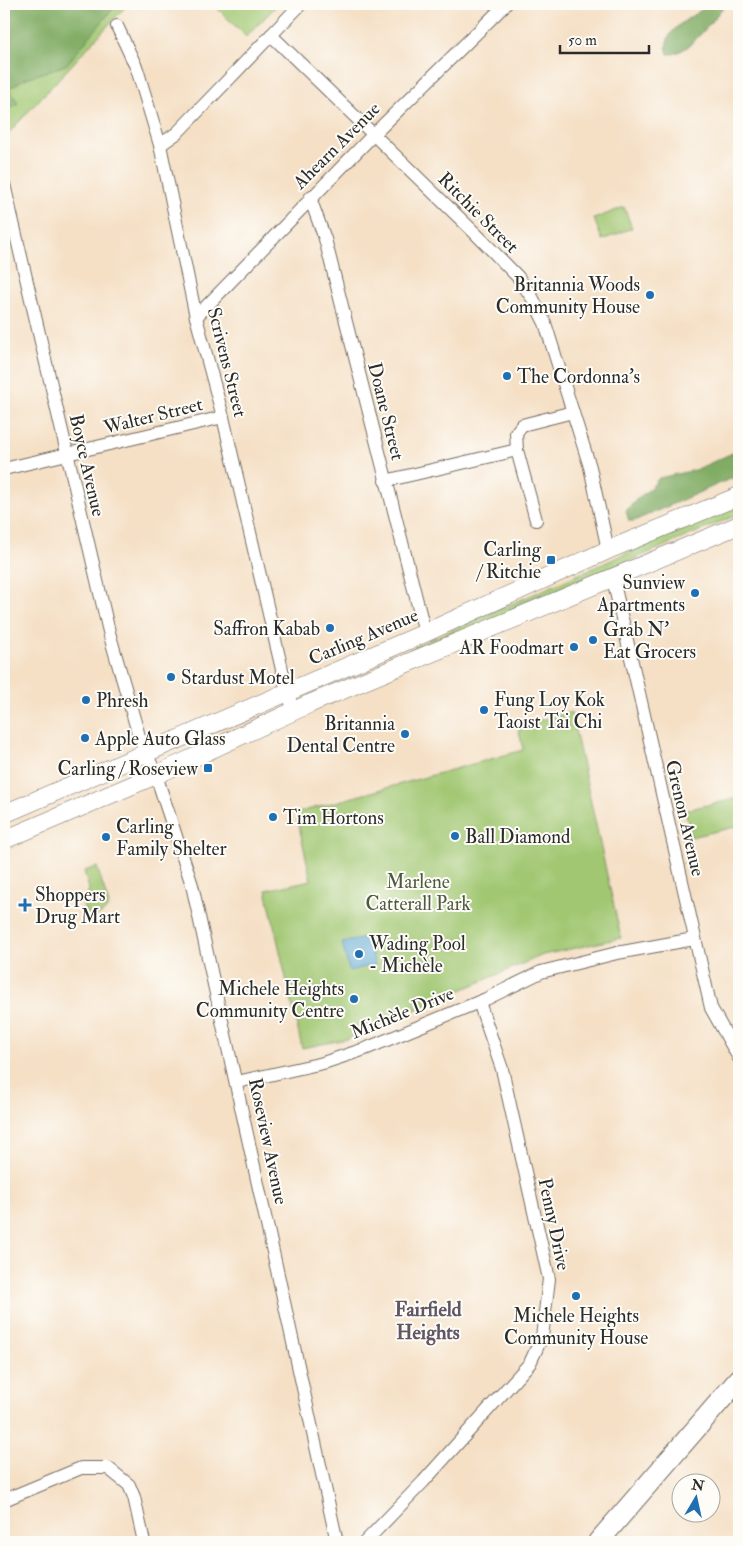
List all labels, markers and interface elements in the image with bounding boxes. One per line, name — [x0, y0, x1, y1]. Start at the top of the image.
scale bar — [560, 22, 649, 54]
text: 50 m — [568, 31, 597, 50]
street label: Ahearn Avenue — [287, 97, 385, 195]
street label: Ritchie Street — [433, 167, 524, 258]
place label: Britannia Woods Community House — [496, 273, 640, 319]
marker: Britannia Woods Community House — [644, 289, 656, 301]
street label: Scrivens Street — [202, 305, 252, 420]
street label: Doane Street — [362, 360, 410, 463]
place label: The Cordonna's — [517, 365, 640, 389]
marker: The Cordonna's — [501, 370, 513, 382]
street label: Walter Street — [100, 392, 205, 440]
street label: Boyce Avenue — [64, 412, 110, 519]
place label: Carling / Ritchie — [475, 538, 542, 584]
marker: Carling / Ritchie — [545, 554, 557, 566]
place label: Sunview Apartments — [596, 571, 685, 618]
marker: Sunview Apartments — [689, 587, 701, 599]
street label: Carling Avenue — [305, 603, 422, 671]
place label: Saffron Kabab — [213, 617, 320, 641]
place label: Grab N' Eat Grocers — [603, 618, 696, 664]
marker: Saffron Kabab — [324, 622, 336, 634]
marker: Grab N' Eat Grocers — [587, 634, 599, 646]
place label: AR Foodmart — [458, 636, 564, 660]
marker: AR Foodmart — [568, 641, 580, 653]
place label: Stardust Motel — [181, 666, 295, 690]
marker: Stardust Motel — [165, 671, 177, 683]
place label: Fung Loy Kok Taoist Tai Chi — [494, 688, 605, 734]
place label: Phresh — [96, 689, 148, 713]
marker: Phresh — [80, 694, 92, 706]
marker: Fung Loy Kok Taoist Tai Chi — [478, 704, 490, 716]
place label: Britannia Dental Centre — [286, 712, 395, 758]
place label: Apple Auto Glass — [94, 727, 226, 752]
marker: Britannia Dental Centre — [399, 728, 411, 740]
marker: Apple Auto Glass — [79, 732, 91, 744]
place label: Carling / Roseview — [58, 757, 198, 781]
street label: Grenon Avenue — [660, 758, 710, 879]
marker: Carling / Roseview — [202, 762, 214, 774]
place label: Tim Hortons — [283, 806, 384, 830]
marker: Tim Hortons — [267, 811, 279, 823]
place label: Carling Family Shelter — [116, 815, 227, 861]
place label: Ball Diamond — [465, 825, 571, 849]
marker: Ball Diamond — [449, 830, 461, 842]
marker: Carling Family Shelter — [100, 831, 112, 843]
park label: Marlene Catterall Park — [365, 870, 471, 916]
place label: Shoppers Drug Mart — [35, 883, 120, 929]
marker: Shoppers Drug Mart — [19, 899, 31, 911]
place label: Wading Pool - Michèle — [368, 932, 466, 978]
marker: Wading Pool - Michèle — [353, 948, 365, 960]
place label: Michele Heights Community Centre — [196, 977, 344, 1023]
street label: Michèle Drive — [347, 981, 458, 1044]
marker: Michele Heights Community Centre — [348, 993, 360, 1005]
street label: Roseview Avenue — [243, 1076, 293, 1207]
street label: Penny Drive — [533, 1176, 576, 1273]
marker: Michele Heights Community House — [570, 1290, 582, 1302]
district label: Fairfield Heights — [394, 1297, 462, 1346]
place label: Michele Heights Community House — [504, 1304, 648, 1350]
north arrow — [670, 1474, 720, 1524]
text: N — [689, 1476, 706, 1495]

